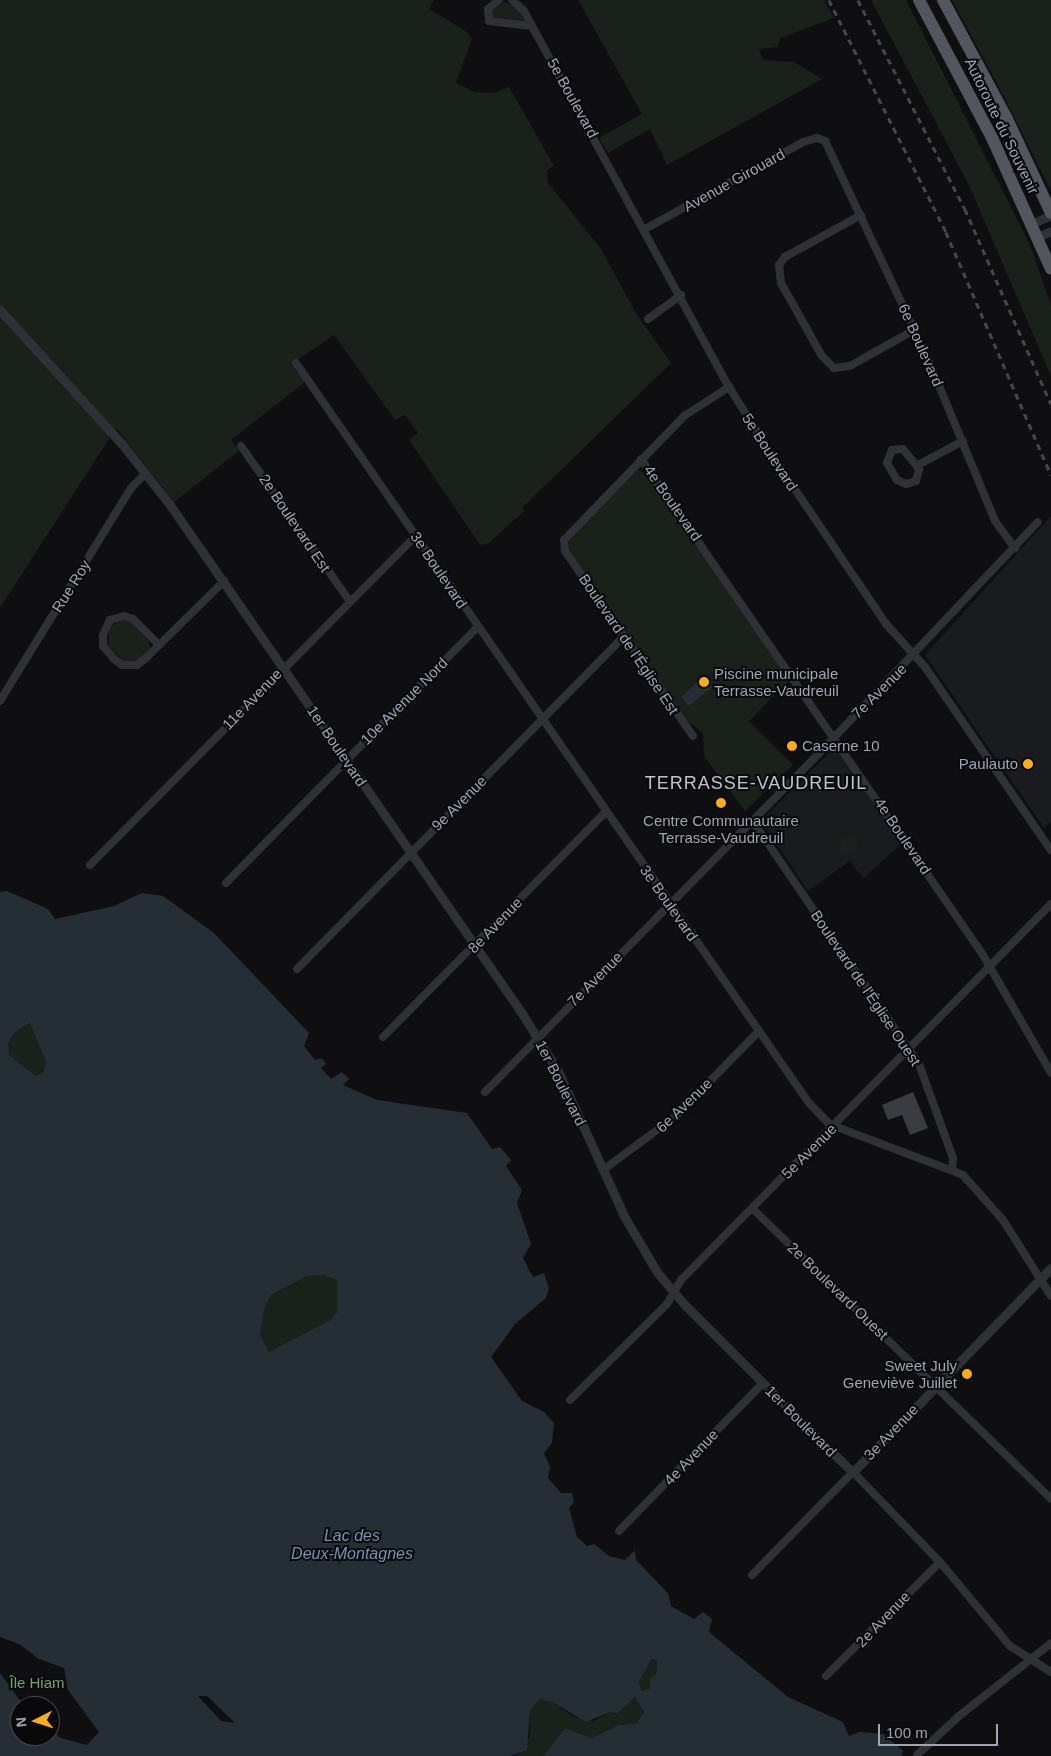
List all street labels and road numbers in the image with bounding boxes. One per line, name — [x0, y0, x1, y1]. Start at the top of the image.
street label: 5e Boulevard — [544, 55, 602, 141]
street label: Autoroute du Souvenir — [961, 55, 1043, 197]
street label: Avenue Girouard — [680, 145, 788, 215]
street label: 6e Boulevard — [895, 301, 947, 389]
street label: 5e Boulevard — [738, 410, 802, 494]
street label: 4e Boulevard — [640, 462, 706, 544]
street label: 2e Boulevard Est — [256, 471, 334, 575]
street label: 3e Boulevard — [407, 528, 471, 612]
street label: Rue Roy — [48, 556, 94, 616]
street label: Boulevard de l'Église Est — [575, 570, 683, 718]
street label: 10e Avenue Nord — [356, 653, 452, 749]
street label: 7e Avenue — [847, 659, 911, 723]
street label: 11e Avenue — [218, 664, 286, 734]
street label: 1er Boulevard — [303, 702, 371, 790]
street label: 9e Avenue — [427, 771, 491, 835]
street label: 4e Boulevard — [871, 794, 935, 878]
street label: 3e Boulevard — [636, 862, 702, 944]
street label: 8e Avenue — [464, 893, 526, 957]
street label: Boulevard de l'Église Ouest — [807, 907, 925, 1069]
street label: 7e Avenue — [563, 947, 627, 1011]
street label: 1er Boulevard — [532, 1037, 590, 1129]
street label: 6e Avenue — [652, 1074, 716, 1136]
street label: 5e Avenue — [777, 1119, 841, 1183]
street label: 2e Boulevard Ouest — [784, 1238, 892, 1344]
street label: 1er Boulevard — [762, 1382, 840, 1460]
street label: 3e Avenue — [860, 1400, 922, 1464]
street label: 4e Avenue — [660, 1425, 722, 1489]
street label: 2e Avenue — [852, 1587, 914, 1651]

